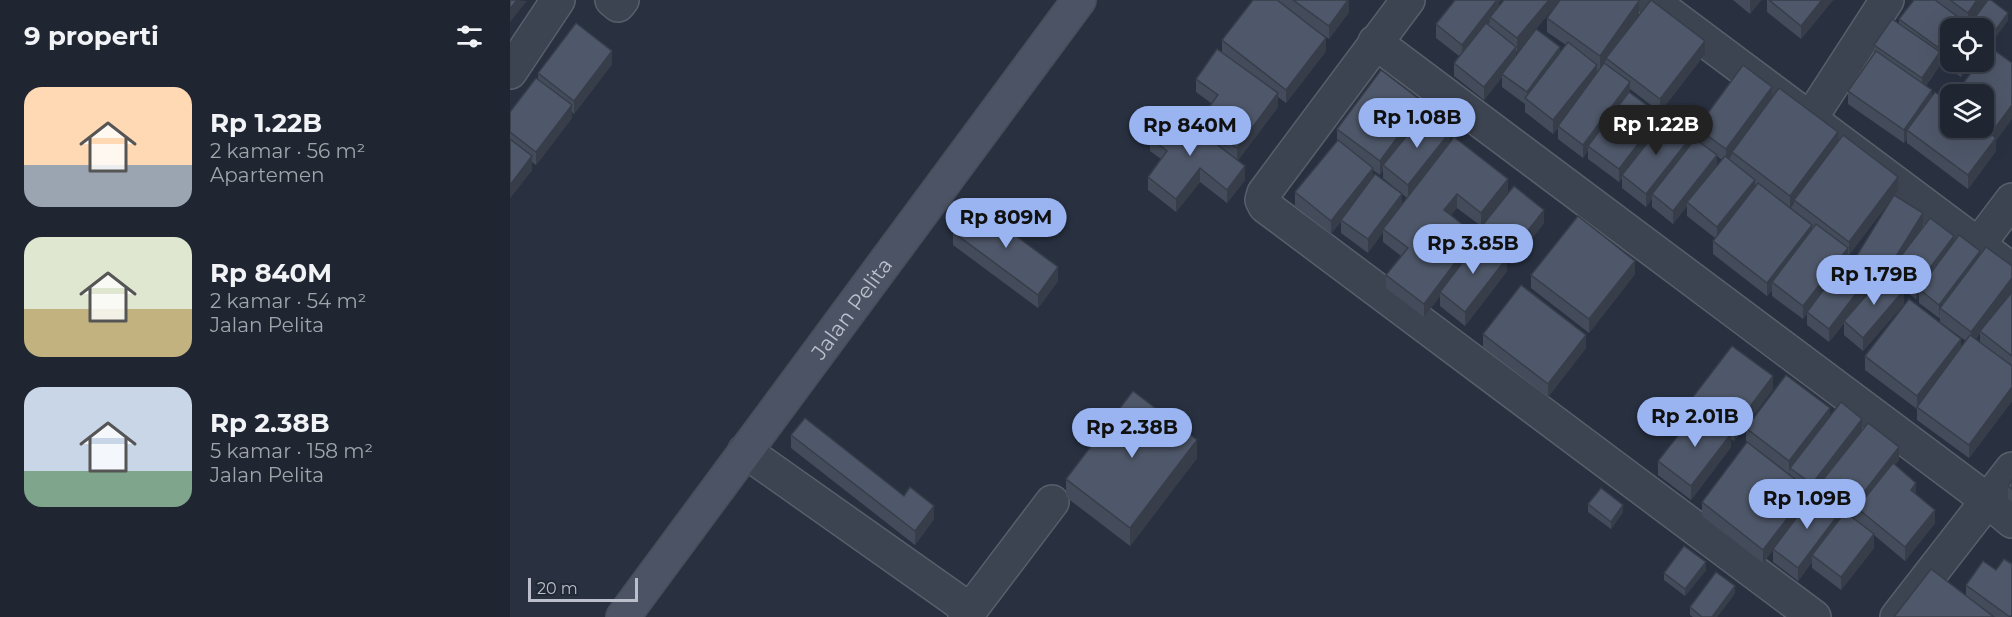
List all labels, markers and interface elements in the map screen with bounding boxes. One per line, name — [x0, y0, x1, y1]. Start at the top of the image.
map controls — [1940, 18, 1994, 138]
button: locate — [1940, 18, 1994, 72]
text: 9 properti — [24, 20, 159, 52]
icon: filters — [453, 20, 486, 53]
button: layers — [1940, 84, 1994, 138]
pin: Rp 1.08B — [1355, 98, 1479, 149]
text: Rp 1.08B — [1372, 105, 1462, 129]
pin: Rp 1.22B — [1594, 105, 1718, 156]
pin: Rp 840M — [1135, 106, 1245, 157]
text: Rp 1.22B — [210, 107, 322, 139]
icon: home — [72, 111, 144, 183]
text: Rp 1.22B — [1613, 112, 1699, 136]
text: Rp 840M — [1143, 113, 1237, 137]
text: 2 kamar · 56 m² — [210, 139, 365, 163]
text: Apartemen — [210, 163, 325, 187]
pin: Rp 809M — [951, 198, 1061, 249]
text: Rp 809M — [960, 205, 1052, 229]
pin: Rp 3.85B — [1411, 224, 1535, 275]
text: Rp 3.85B — [1427, 231, 1519, 255]
street label: Jalan Pelita — [805, 253, 897, 365]
pin: Rp 1.79B — [1812, 255, 1936, 306]
text: Rp 840M — [210, 257, 332, 289]
icon: home — [72, 261, 144, 333]
text: Rp 1.79B — [1830, 262, 1918, 286]
text: 2 kamar · 54 m² — [210, 289, 366, 313]
text: Jalan Pelita — [210, 313, 324, 337]
pin: Rp 2.01B — [1633, 397, 1757, 448]
text: Rp 2.01B — [1651, 404, 1739, 428]
text: Rp 2.38B — [210, 407, 330, 439]
pin: Rp 2.38B — [1070, 408, 1194, 459]
icon: home — [72, 411, 144, 483]
text: Rp 2.38B — [1086, 415, 1178, 439]
text: 5 kamar · 158 m² — [210, 439, 373, 463]
text: Jalan Pelita — [210, 463, 324, 487]
pin: Rp 1.09B — [1745, 479, 1869, 530]
text: Rp 1.09B — [1763, 486, 1851, 510]
scale bar — [528, 575, 638, 602]
text: 20 m — [537, 579, 578, 598]

